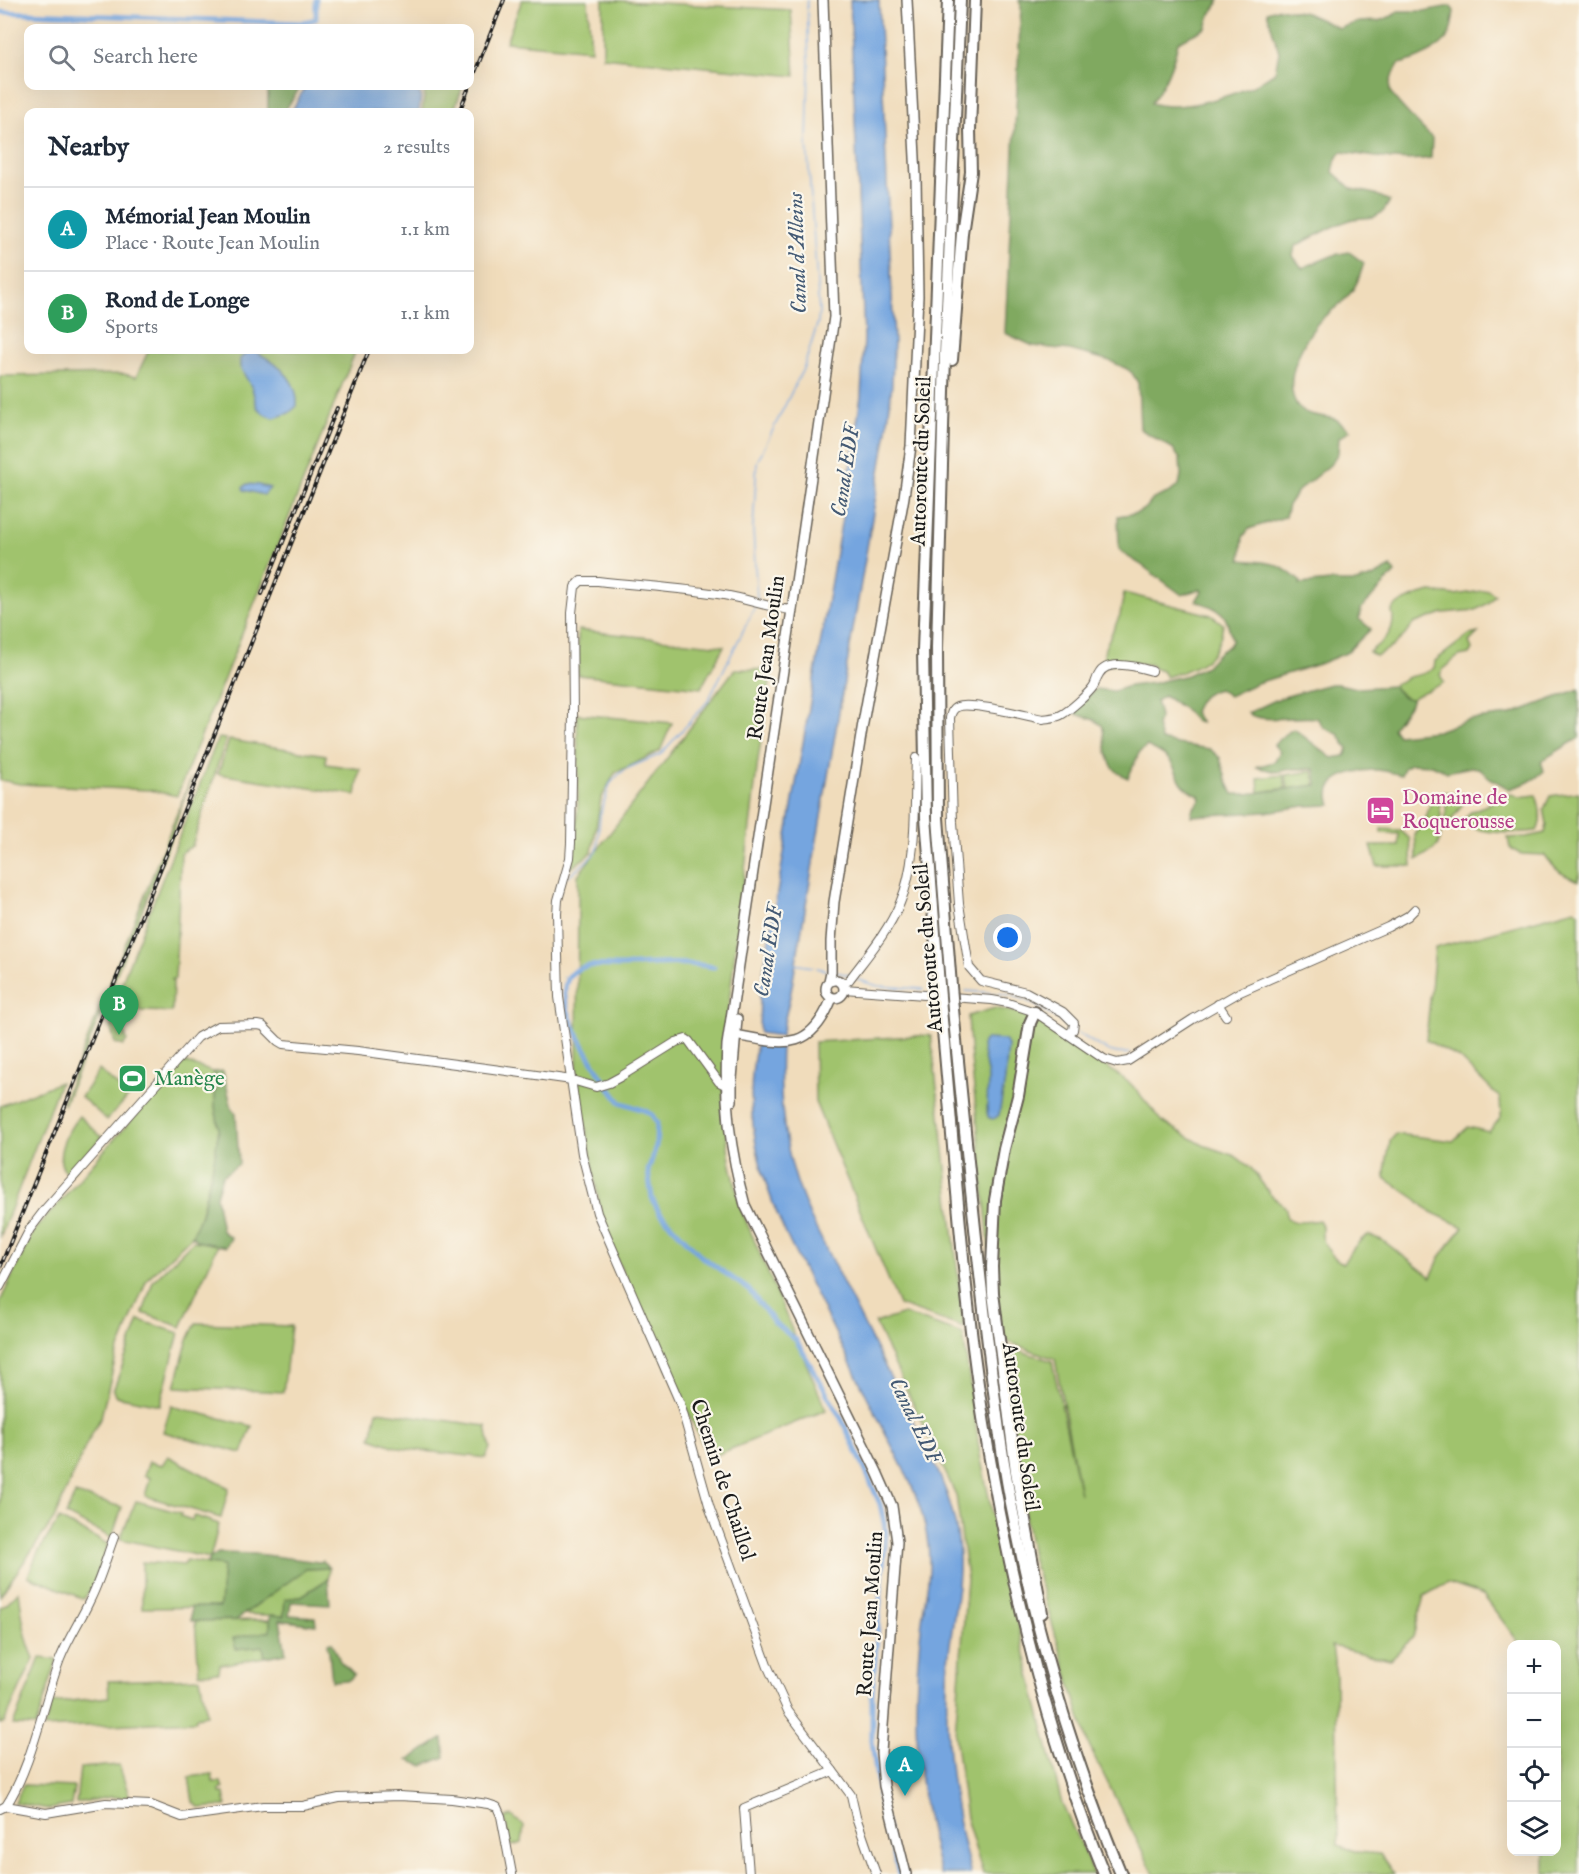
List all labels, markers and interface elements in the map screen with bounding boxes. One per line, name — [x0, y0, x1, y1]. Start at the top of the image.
search box — [24, 24, 474, 90]
icon: search — [45, 41, 78, 74]
text: Search here — [93, 43, 198, 71]
text: Nearby — [48, 131, 129, 164]
text: 2 results — [383, 135, 450, 160]
water label: Canal d'Alleins — [782, 191, 814, 314]
text: Mémorial Jean Moulin — [105, 203, 310, 231]
text: A — [61, 217, 74, 242]
text: 1.1 km — [400, 217, 450, 242]
text: Place · Route Jean Moulin — [105, 231, 320, 256]
text: Rond de Longe — [105, 287, 250, 315]
text: B — [61, 301, 74, 326]
text: 1.1 km — [400, 301, 450, 326]
text: Sports — [105, 315, 158, 340]
street label: Autoroute du Soleil — [906, 375, 938, 547]
water label: Canal EDF — [825, 419, 868, 519]
street label: Route Jean Moulin — [742, 574, 792, 742]
place label: Domaine de Roquerousse — [1402, 785, 1515, 836]
hotel icon: Domaine de Roquerousse — [1365, 794, 1397, 826]
street label: Autoroute du Soleil — [908, 862, 950, 1035]
water label: Canal EDF — [748, 899, 791, 999]
your location — [993, 923, 1022, 952]
pin: B — [100, 986, 138, 1035]
sports icon: Manège — [117, 1063, 149, 1095]
place label: Manège — [154, 1066, 225, 1093]
street label: Autoroute du Soleil — [995, 1340, 1045, 1513]
water label: Canal EDF — [882, 1373, 949, 1472]
street label: Chemin de Chaillol — [683, 1396, 761, 1564]
street label: Route Jean Moulin — [852, 1530, 890, 1698]
map controls — [1507, 1640, 1561, 1856]
button: + — [1507, 1640, 1561, 1694]
button: − — [1507, 1694, 1561, 1748]
pin: A — [886, 1746, 924, 1796]
button: locate — [1507, 1748, 1561, 1802]
button: layers — [1507, 1802, 1561, 1856]

